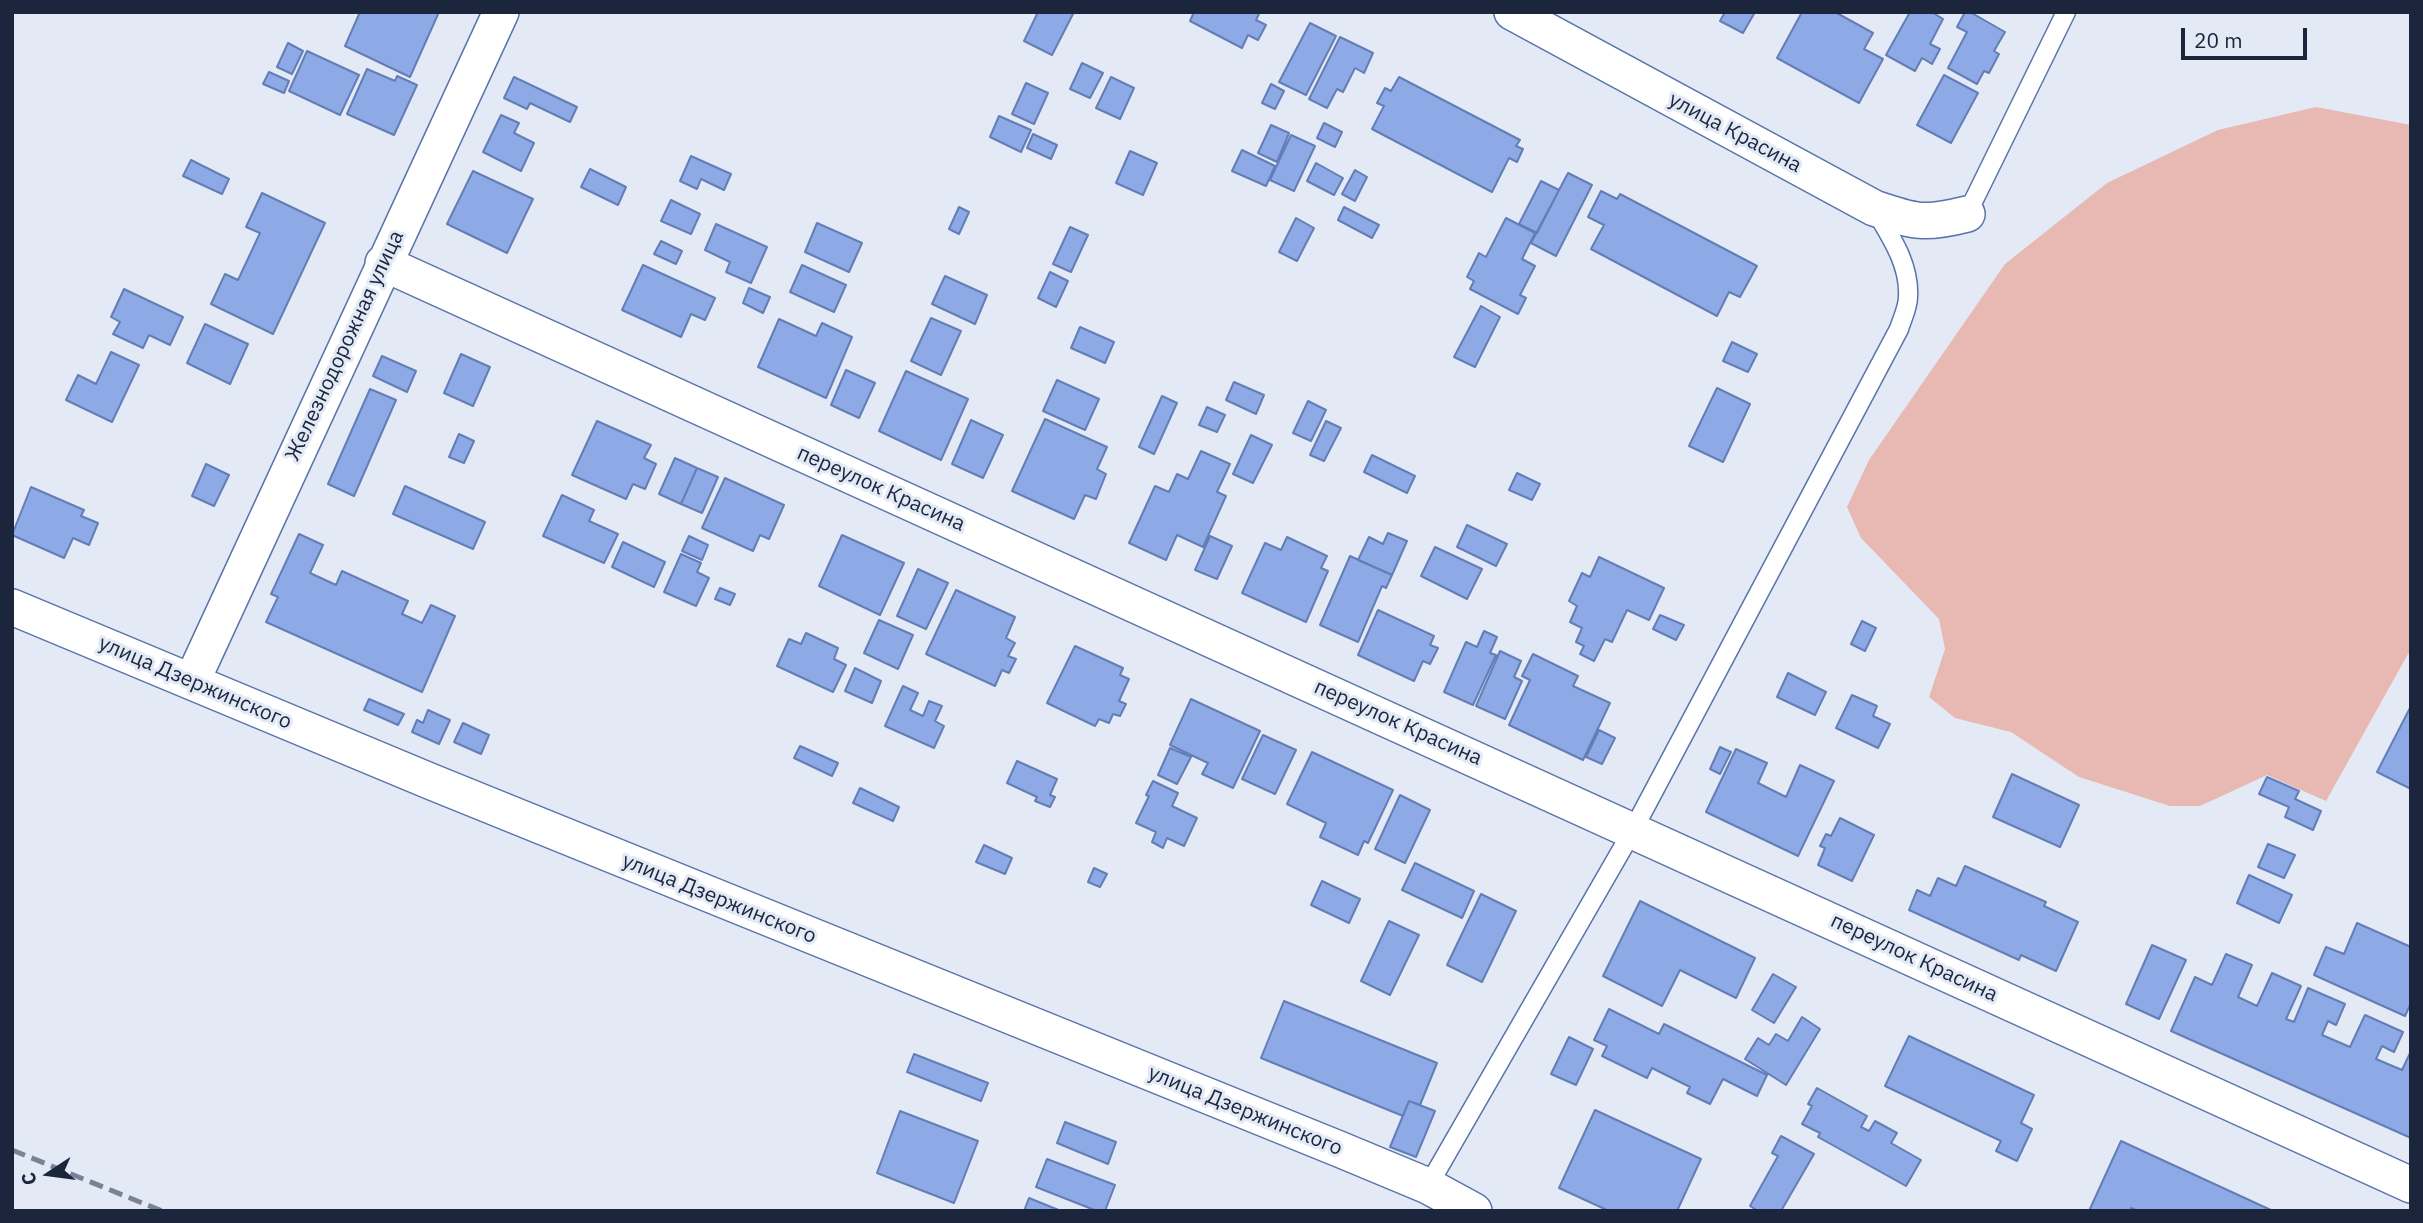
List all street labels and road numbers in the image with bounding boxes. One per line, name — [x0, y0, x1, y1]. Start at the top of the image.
street label: улица Красина — [1664, 87, 1806, 179]
street label: Железнодорожная улица — [280, 227, 410, 465]
street label: переулок Красина — [793, 441, 969, 537]
street label: улица Дзержинского — [95, 631, 295, 735]
street label: переулок Красина — [1310, 675, 1486, 771]
street label: улица Дзержинского — [618, 849, 820, 949]
street label: переулок Красина — [1827, 908, 2001, 1008]
street label: улица Дзержинского — [1144, 1061, 1346, 1161]

